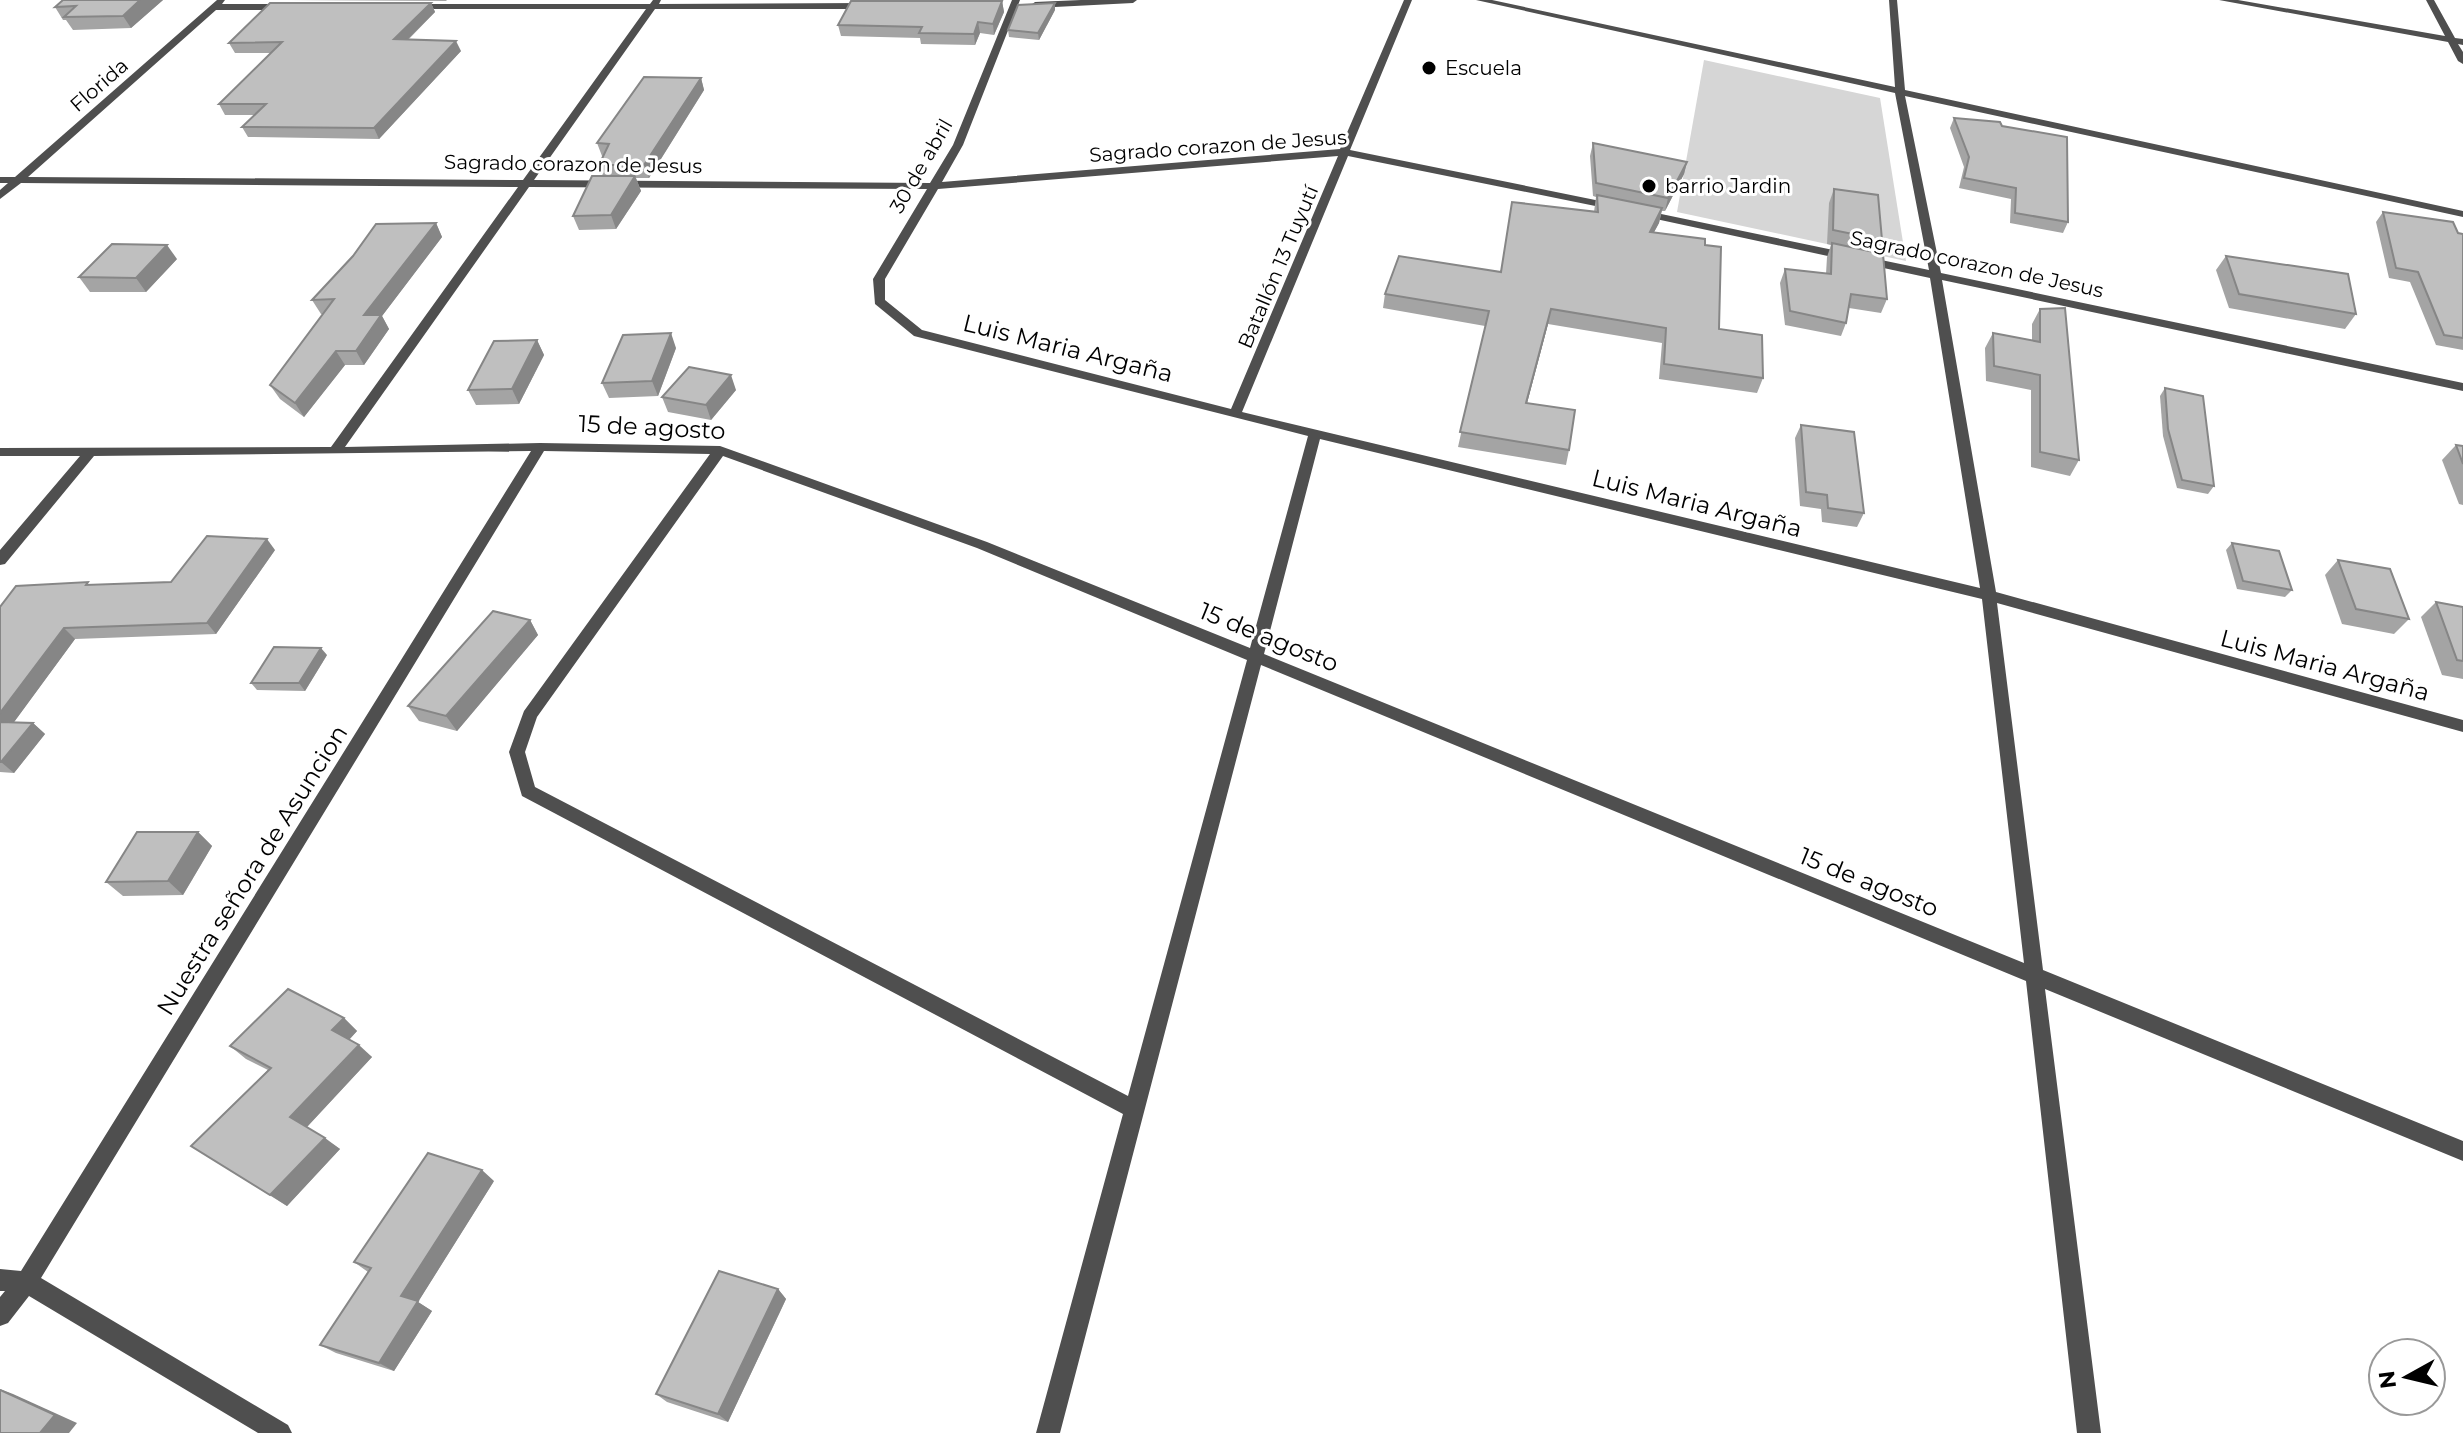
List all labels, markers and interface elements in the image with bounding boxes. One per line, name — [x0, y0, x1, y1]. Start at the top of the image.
street label: Florida — [65, 53, 133, 117]
place label: Escuela — [1445, 56, 1522, 80]
marker: Escuela — [1420, 59, 1438, 77]
street label: 30 de abril — [884, 115, 958, 217]
street label: Sagrado corazon de Jesus — [1088, 125, 1348, 167]
street label: Sagrado corazon de Jesus — [444, 150, 702, 178]
place label: barrio Jardin — [1665, 174, 1791, 198]
marker: barrio Jardin — [1640, 177, 1658, 195]
street label: Batallón 13 Tuyutí — [1233, 180, 1324, 352]
street label: Sagrado corazon de Jesus — [1848, 225, 2106, 303]
street label: Luis Maria Argaña — [960, 308, 1176, 388]
street label: 15 de agosto — [578, 409, 726, 445]
street label: Luis Maria Argaña — [1589, 463, 1805, 543]
street label: 15 de agosto — [1195, 596, 1343, 678]
street label: Luis Maria Argaña — [2217, 623, 2433, 707]
street label: Nuestra señora de Asuncion — [151, 720, 353, 1020]
street label: 15 de agosto — [1795, 841, 1943, 923]
north arrow — [2367, 1337, 2447, 1417]
text: N — [2373, 1369, 2402, 1390]

